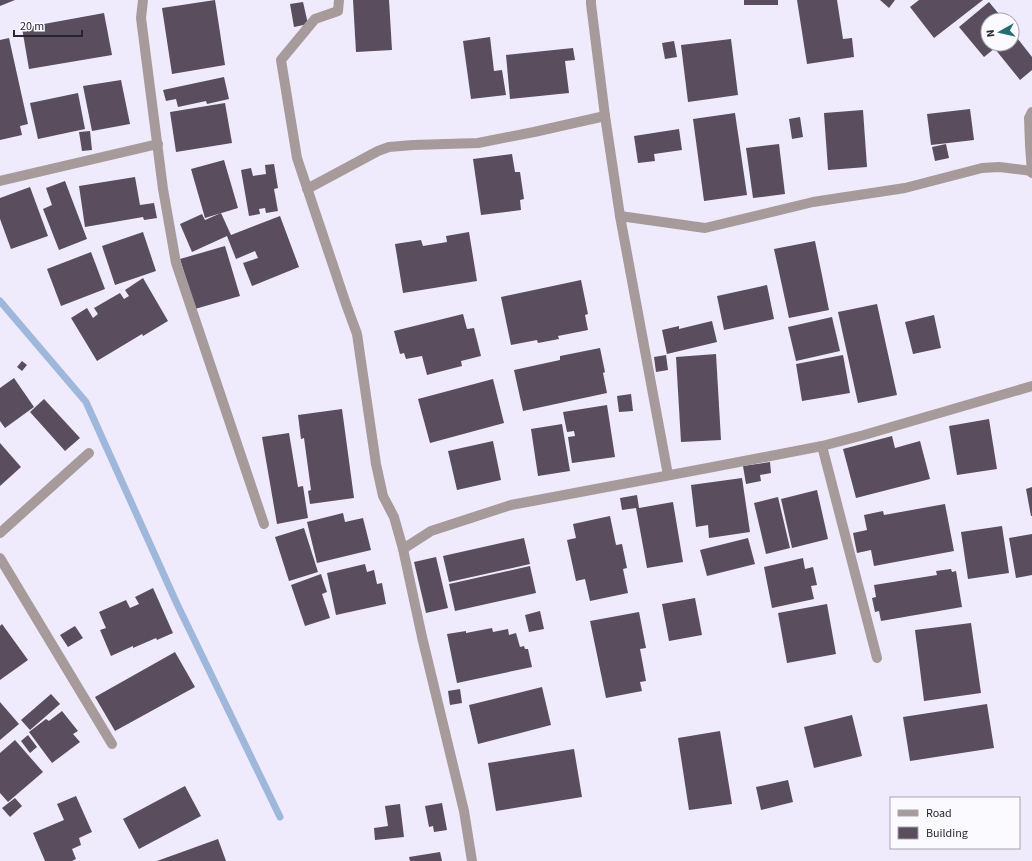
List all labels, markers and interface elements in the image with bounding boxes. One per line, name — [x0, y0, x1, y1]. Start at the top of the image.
scale bar — [14, 12, 82, 38]
north arrow — [980, 12, 1020, 52]
text: 20 m — [20, 18, 44, 35]
text: N — [983, 29, 999, 38]
legend — [890, 797, 1020, 849]
text: Road — [926, 805, 952, 822]
text: Building — [926, 825, 968, 842]

